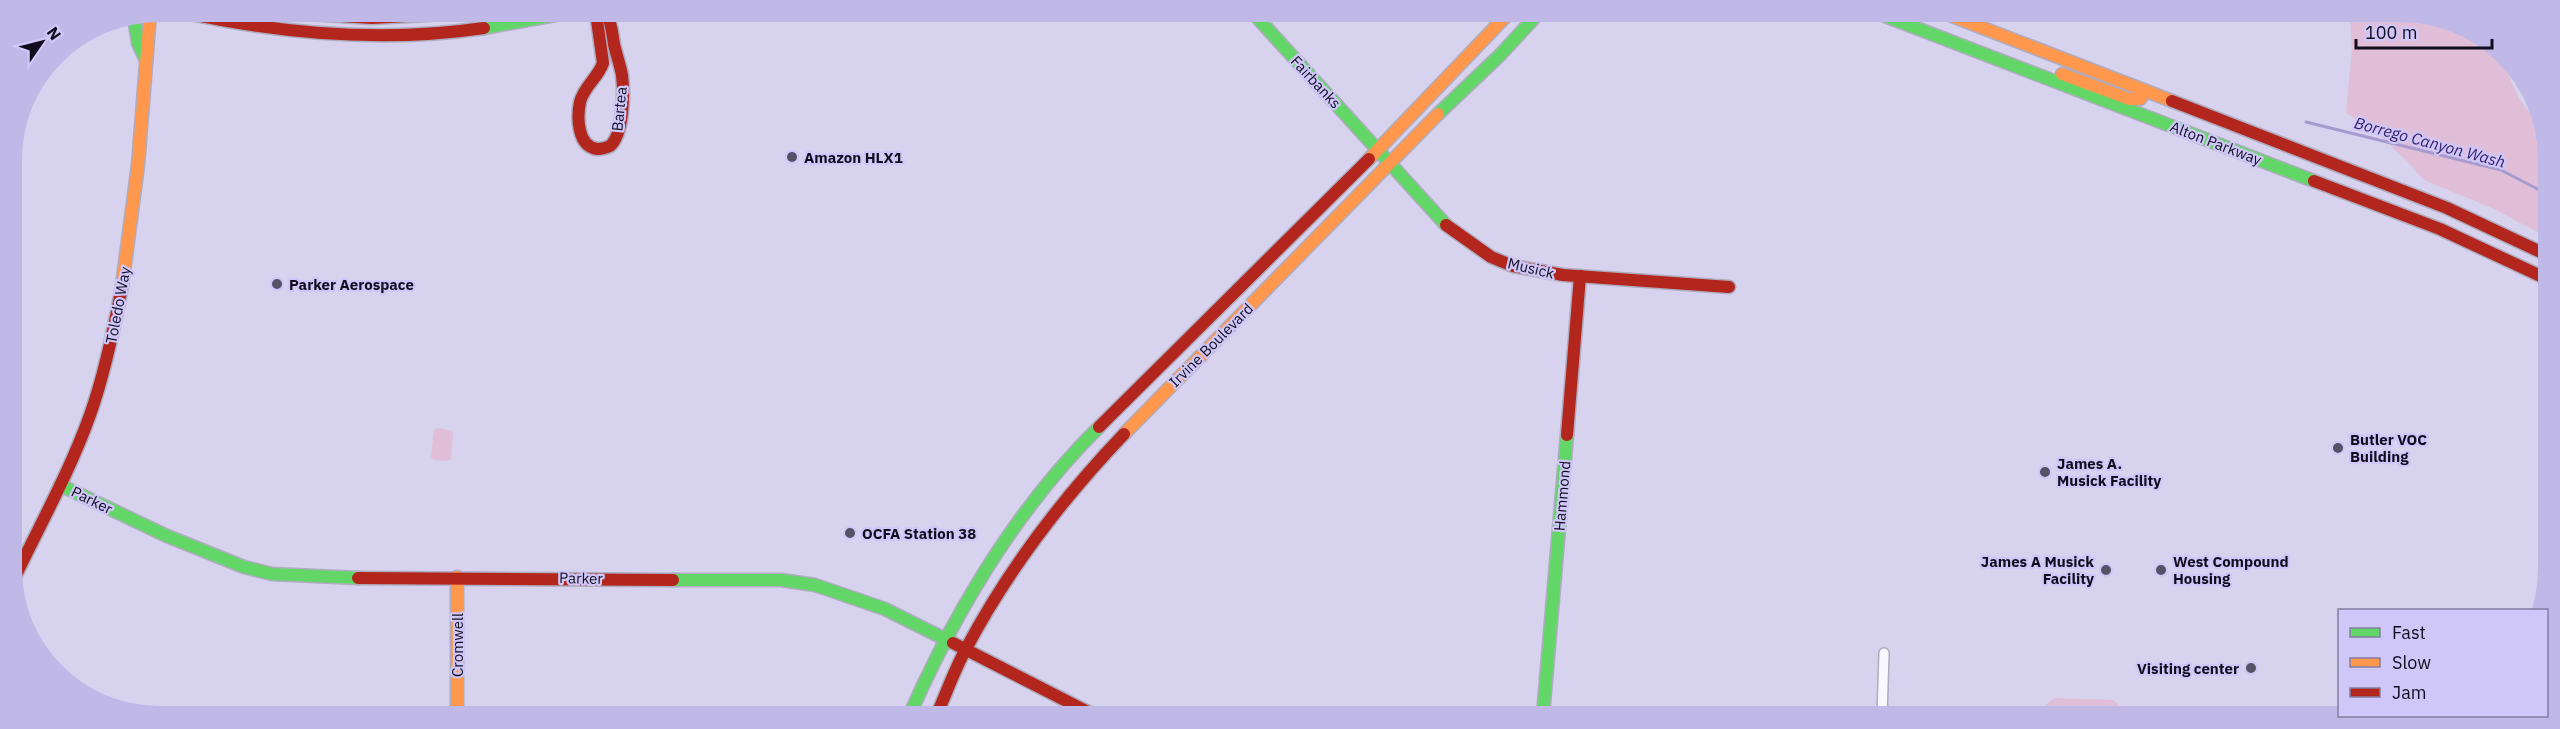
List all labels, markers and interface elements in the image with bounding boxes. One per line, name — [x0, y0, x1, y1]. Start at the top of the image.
north arrow — [12, 12, 72, 72]
scale bar — [2356, 12, 2492, 50]
text: 100 m — [2365, 21, 2417, 44]
text: N — [43, 23, 66, 44]
street label: Fairbanks — [1287, 52, 1345, 112]
street label: Bartea — [607, 86, 631, 132]
water label: Borrego Canyon Wash — [2352, 112, 2508, 172]
street label: Alton Parkway — [2168, 117, 2265, 169]
place label: Amazon HLX1 — [804, 148, 903, 167]
marker: Amazon HLX1 — [785, 150, 799, 164]
street label: Musick — [1506, 253, 1556, 283]
street label: Toledo Way — [101, 265, 135, 345]
place label: Parker Aerospace — [289, 275, 414, 294]
marker: Parker Aerospace — [270, 277, 284, 291]
street label: Irvine Boulevard — [1165, 299, 1257, 391]
place label: Butler VOC Building — [2350, 430, 2427, 466]
marker: Butler VOC Building — [2331, 441, 2345, 455]
place label: James A. Musick Facility — [2057, 454, 2161, 490]
street label: Hammond — [1549, 460, 1575, 532]
marker: James A. Musick Facility — [2038, 465, 2052, 479]
street label: Parker — [68, 482, 116, 518]
place label: OCFA Station 38 — [862, 524, 976, 543]
marker: OCFA Station 38 — [843, 526, 857, 540]
place label: James A Musick Facility — [1981, 552, 2094, 588]
place label: West Compound Housing — [2173, 552, 2289, 588]
marker: James A Musick Facility — [2099, 563, 2113, 577]
marker: West Compound Housing — [2154, 563, 2168, 577]
street label: Parker — [559, 568, 604, 588]
legend — [2338, 609, 2548, 717]
street label: Cromwell — [448, 613, 467, 677]
text: Fast — [2392, 621, 2426, 644]
text: Slow — [2392, 651, 2431, 674]
place label: Visiting center — [2137, 659, 2239, 678]
marker: Visiting center — [2244, 661, 2258, 675]
text: Jam — [2392, 681, 2427, 704]

